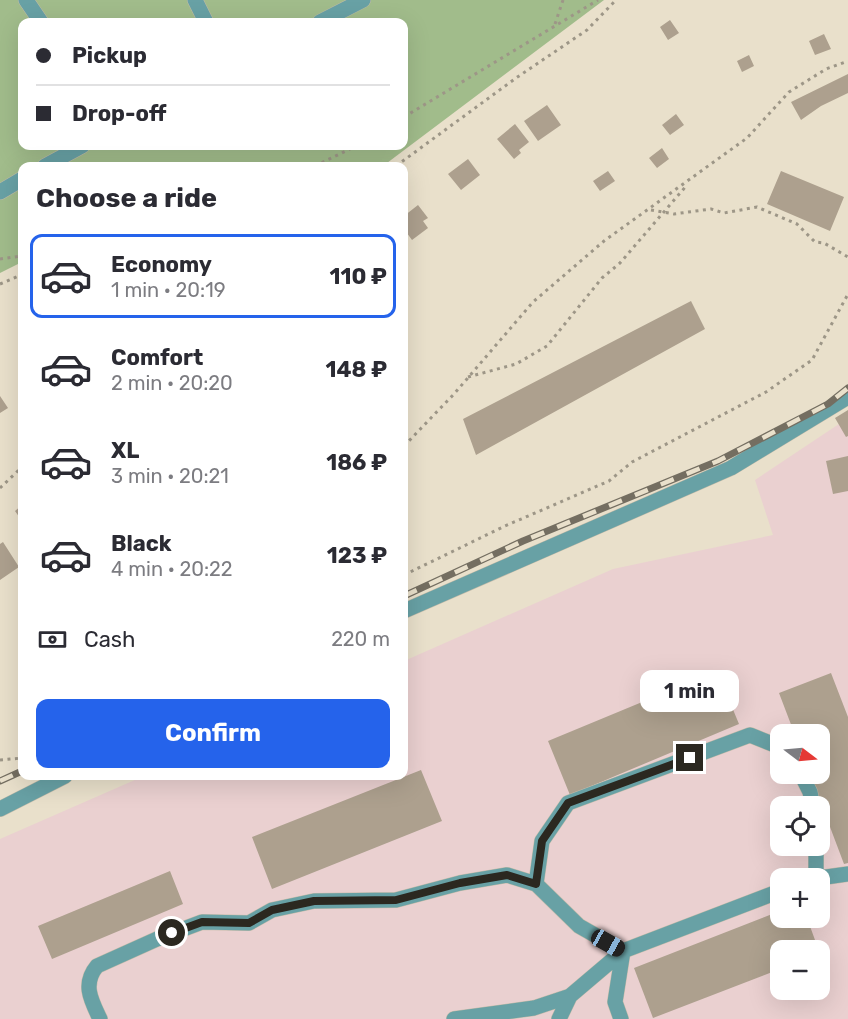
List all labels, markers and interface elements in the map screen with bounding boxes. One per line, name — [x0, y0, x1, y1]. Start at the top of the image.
text: Pickup — [72, 42, 147, 69]
text: Drop-off — [72, 100, 167, 127]
text: Choose a ride — [36, 182, 217, 214]
icon: car — [39, 249, 93, 303]
text: Economy — [111, 251, 212, 278]
text: 110 ₽ — [330, 263, 387, 290]
text: 1 min · 20:19 — [111, 278, 226, 302]
icon: car — [39, 342, 93, 396]
text: Comfort — [111, 344, 203, 371]
text: 148 ₽ — [326, 356, 387, 383]
text: 2 min · 20:20 — [111, 371, 233, 395]
icon: car — [39, 435, 93, 489]
text: XL — [111, 437, 139, 464]
text: 186 ₽ — [326, 449, 387, 476]
text: 3 min · 20:21 — [111, 464, 229, 488]
icon: car — [39, 528, 93, 582]
text: Black — [111, 530, 172, 557]
text: 123 ₽ — [327, 542, 387, 569]
text: 4 min · 20:22 — [111, 557, 233, 581]
icon: cash — [36, 623, 69, 656]
text: Cash — [84, 626, 135, 653]
text: 220 m — [331, 627, 390, 651]
callout: 1 min — [640, 671, 740, 713]
text: 1 min — [664, 679, 715, 703]
button: Confirm — [36, 699, 390, 768]
north arrow — [770, 724, 830, 784]
map controls — [770, 724, 830, 1000]
route end — [676, 744, 703, 771]
button: locate — [770, 796, 830, 856]
button: + — [770, 868, 830, 928]
route start — [158, 919, 185, 946]
car — [588, 926, 628, 960]
button: − — [770, 940, 830, 1000]

